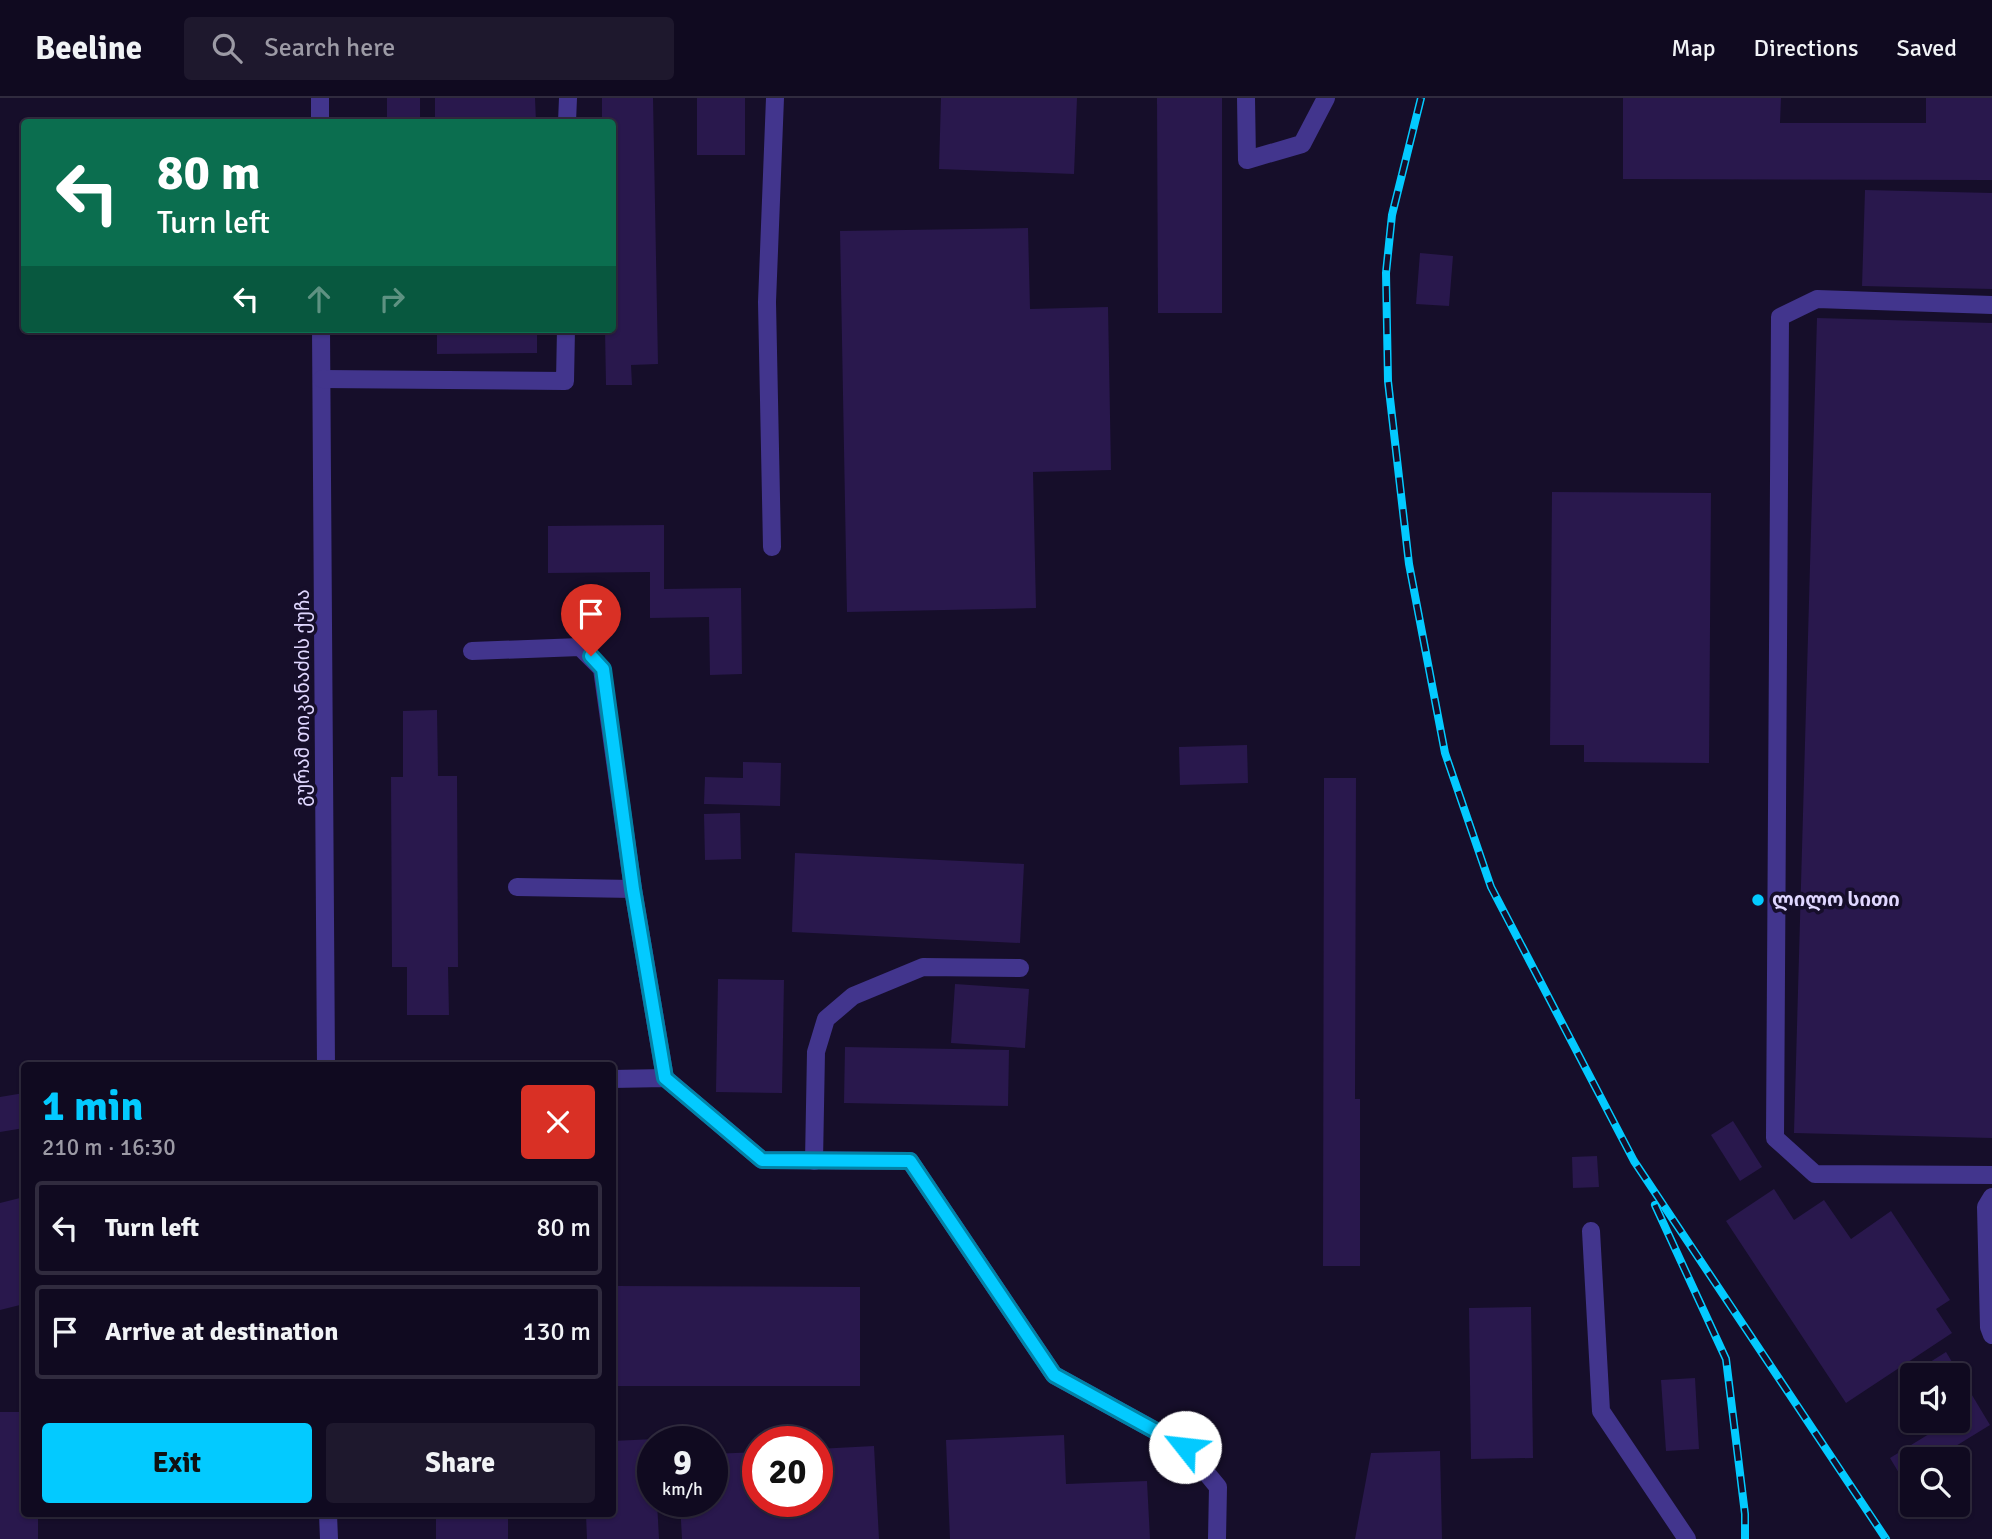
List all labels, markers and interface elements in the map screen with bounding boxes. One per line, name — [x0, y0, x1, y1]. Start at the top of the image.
search box — [184, 17, 674, 80]
text: Beeline — [35, 28, 142, 69]
icon: search — [208, 29, 246, 67]
text: Search here — [264, 32, 395, 64]
text: Map — [1671, 33, 1716, 63]
text: Directions — [1754, 33, 1859, 63]
text: Saved — [1897, 33, 1957, 63]
text: 80 m — [157, 143, 260, 203]
icon: left — [42, 147, 133, 238]
text: Turn left — [157, 203, 270, 242]
icon: left — [227, 280, 265, 318]
icon: ahead — [300, 280, 338, 318]
icon: right — [373, 280, 411, 318]
pin — [561, 584, 621, 656]
street label: გურამ თიკანაძის ქუჩა — [291, 589, 315, 807]
icon: arrive — [572, 595, 610, 633]
place label: ლილო სითი — [1772, 888, 1900, 912]
marker: ლილო სითი — [1750, 892, 1766, 908]
text: 1 min — [42, 1081, 143, 1132]
button: close — [521, 1085, 595, 1159]
text: 210 m · 16:30 — [42, 1133, 176, 1162]
icon: left — [46, 1209, 84, 1247]
text: Turn left — [105, 1212, 199, 1244]
text: 80 m — [536, 1212, 591, 1244]
icon: arrive — [46, 1313, 84, 1351]
text: Arrive at destination — [105, 1316, 338, 1348]
text: 130 m — [522, 1316, 591, 1348]
map controls — [1900, 1363, 1970, 1517]
button: sound — [1900, 1363, 1970, 1433]
position arrow — [1148, 1410, 1222, 1484]
button: Exit — [42, 1423, 312, 1503]
button: Share — [326, 1423, 595, 1503]
speed limit sign: 20 — [742, 1426, 833, 1517]
text: 9 — [673, 1441, 692, 1484]
button: search — [1900, 1447, 1970, 1517]
text: km/h — [662, 1478, 703, 1500]

